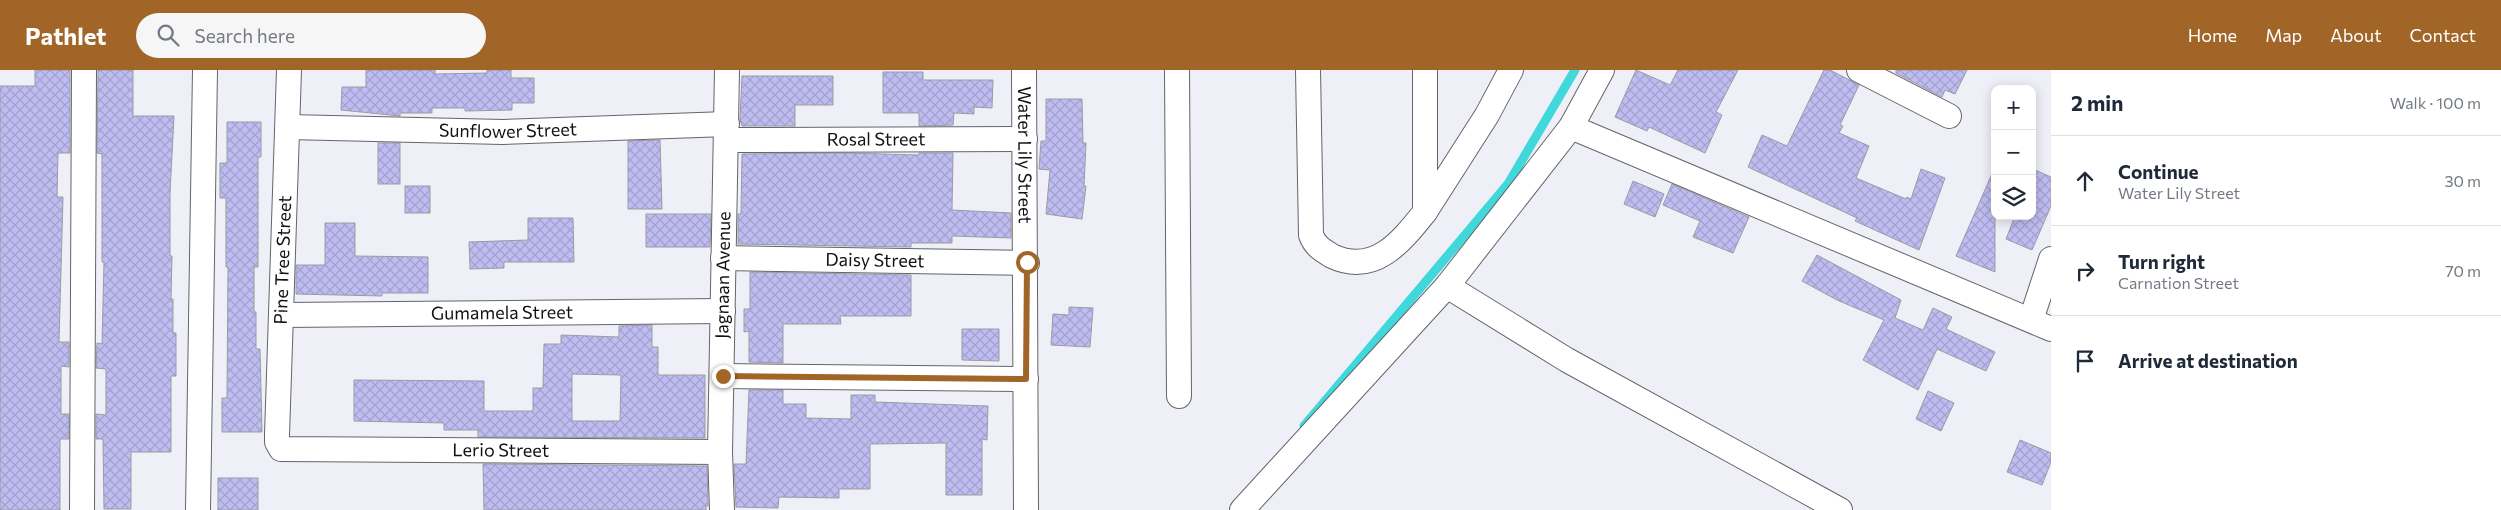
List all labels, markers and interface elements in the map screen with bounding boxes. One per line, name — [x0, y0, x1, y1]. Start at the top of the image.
search box — [136, 13, 486, 58]
text: Pathlet — [25, 21, 106, 50]
icon: search — [154, 21, 182, 49]
text: Search here — [194, 24, 295, 47]
text: Home — [2188, 24, 2237, 46]
text: Map — [2265, 24, 2302, 46]
text: About — [2330, 24, 2382, 46]
text: Contact — [2410, 24, 2476, 46]
map controls — [1991, 85, 2036, 220]
button: + — [1991, 85, 2036, 130]
street label: Water Lily Street — [1014, 86, 1037, 224]
text: 2 min — [2071, 90, 2123, 115]
text: Walk · 100 m — [2390, 93, 2481, 112]
street label: Sunflower Street — [439, 117, 577, 142]
street label: Rosal Street — [827, 127, 925, 150]
button: − — [1991, 130, 2036, 175]
text: Continue — [2118, 160, 2198, 183]
icon: ahead — [2071, 167, 2099, 195]
text: 30 m — [2444, 171, 2481, 190]
button: layers — [1991, 175, 2036, 220]
text: Water Lily Street — [2118, 183, 2240, 202]
street label: Pine Tree Street — [269, 195, 295, 325]
street label: Jagnaan Avenue — [710, 211, 734, 339]
street label: Daisy Street — [825, 248, 925, 271]
text: Turn right — [2118, 250, 2205, 273]
route start — [1016, 251, 1039, 274]
icon: right — [2071, 257, 2099, 285]
text: 70 m — [2445, 261, 2481, 280]
text: Carnation Street — [2118, 273, 2239, 292]
street label: Gumamela Street — [431, 300, 573, 324]
icon: arrive — [2071, 347, 2099, 375]
text: Arrive at destination — [2118, 349, 2298, 372]
route end — [712, 365, 735, 388]
street label: Lerio Street — [452, 438, 549, 461]

